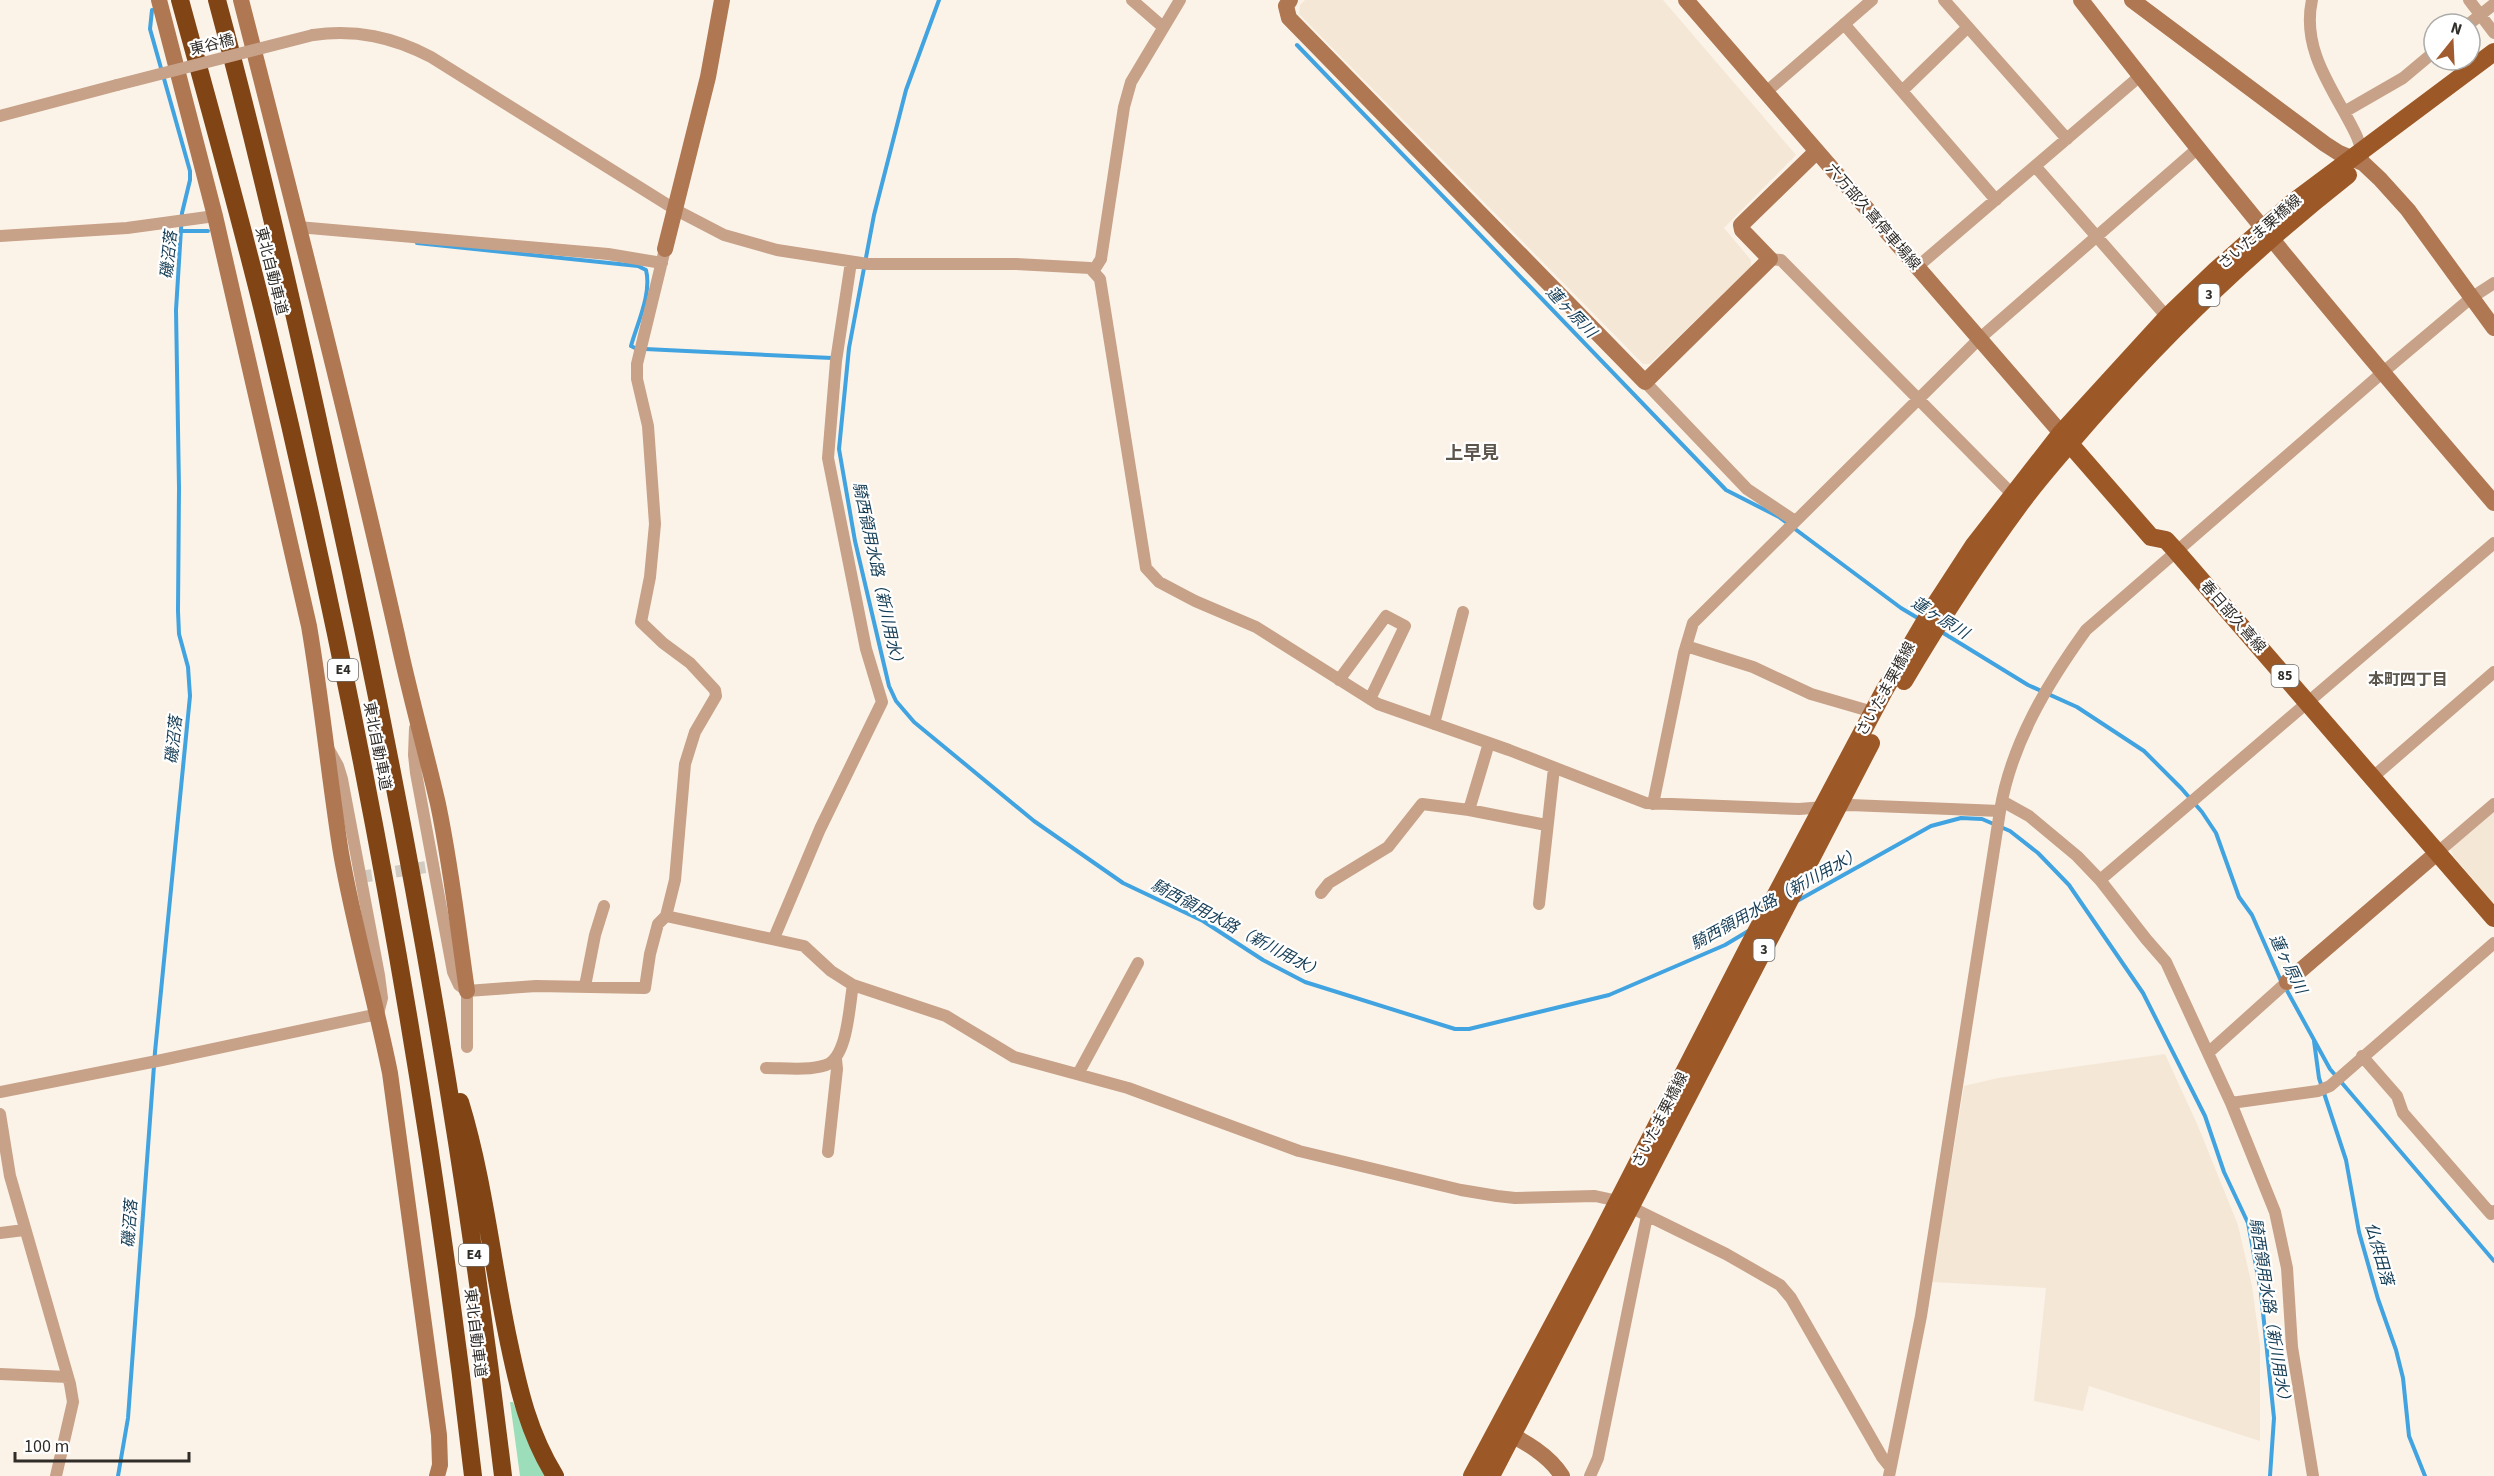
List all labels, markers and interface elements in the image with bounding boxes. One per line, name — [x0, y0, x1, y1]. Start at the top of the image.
north arrow — [2422, 12, 2482, 72]
text: N — [2448, 17, 2465, 41]
street label: 東谷橋 — [188, 29, 236, 61]
street label: 六万部久喜停車場線 — [1821, 159, 1925, 275]
street label: さいたま栗橋線 — [2214, 190, 2306, 274]
street label: 東北自動車道 — [250, 225, 292, 317]
water label: 磯沼落 — [156, 227, 183, 280]
water label: 蓮ヶ原川 — [1541, 281, 1603, 344]
road number: 3 — [2198, 284, 2220, 306]
district label: 上早見 — [1445, 441, 1499, 466]
water label: 騎西領用水路（新川用水） — [847, 480, 909, 672]
street label: 春日部久喜線 — [2196, 576, 2270, 658]
water label: 蓮ヶ原川 — [1907, 592, 1975, 645]
street label: さいたま栗橋線 — [1851, 638, 1921, 740]
road number: E4 — [328, 659, 358, 681]
road number: 85 — [2272, 665, 2298, 687]
district label: 本町四丁目 — [2368, 669, 2448, 691]
street label: 東北自動車道 — [358, 700, 396, 792]
water label: 磯沼落 — [161, 712, 188, 765]
water label: 騎西領用水路（新川用水） — [1687, 843, 1865, 955]
water label: 騎西領用水路（新川用水） — [1147, 874, 1327, 984]
water label: 蓮ヶ原川 — [2264, 930, 2313, 999]
road number: 3 — [1754, 939, 1774, 961]
street label: さいたま栗橋線 — [1627, 1069, 1693, 1171]
water label: 磯沼落 — [117, 1196, 143, 1249]
water label: 騎西領用水路（新川用水） — [2244, 1216, 2296, 1410]
water label: 仏供田落 — [2360, 1220, 2399, 1291]
road number: E4 — [459, 1244, 489, 1266]
street label: 東北自動車道 — [459, 1287, 491, 1379]
scale bar — [15, 1425, 189, 1463]
text: 100 m — [24, 1434, 69, 1459]

